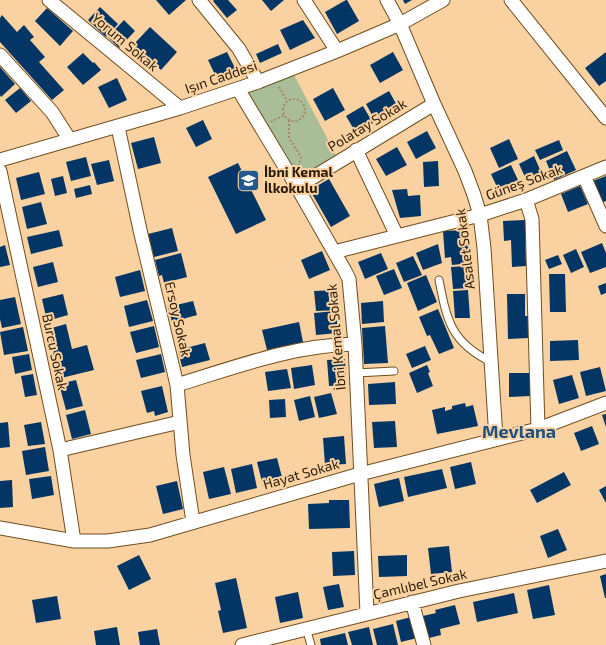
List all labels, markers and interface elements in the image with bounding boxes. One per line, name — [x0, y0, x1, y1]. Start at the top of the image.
street label: Yorum Sokak — [89, 9, 162, 74]
street label: Işın Caddesi — [182, 56, 260, 98]
street label: Polatay Sokak — [324, 94, 409, 155]
street label: Güneş Sokak — [483, 160, 565, 204]
place label: İbni Kemal İlkokulu — [264, 163, 334, 196]
school or university icon: İbni Kemal İlkokulu — [236, 167, 262, 193]
street label: Asalet Sokak — [451, 208, 478, 290]
street label: Ersoy Sokak — [162, 280, 195, 358]
street label: İbni Kemal Sokak — [322, 283, 349, 391]
street label: Burcu Sokak — [39, 312, 72, 392]
district label: Mevlana — [482, 420, 556, 442]
street label: Hayat Sokak — [261, 455, 341, 492]
street label: Çamlıbel Sokak — [371, 564, 469, 604]

